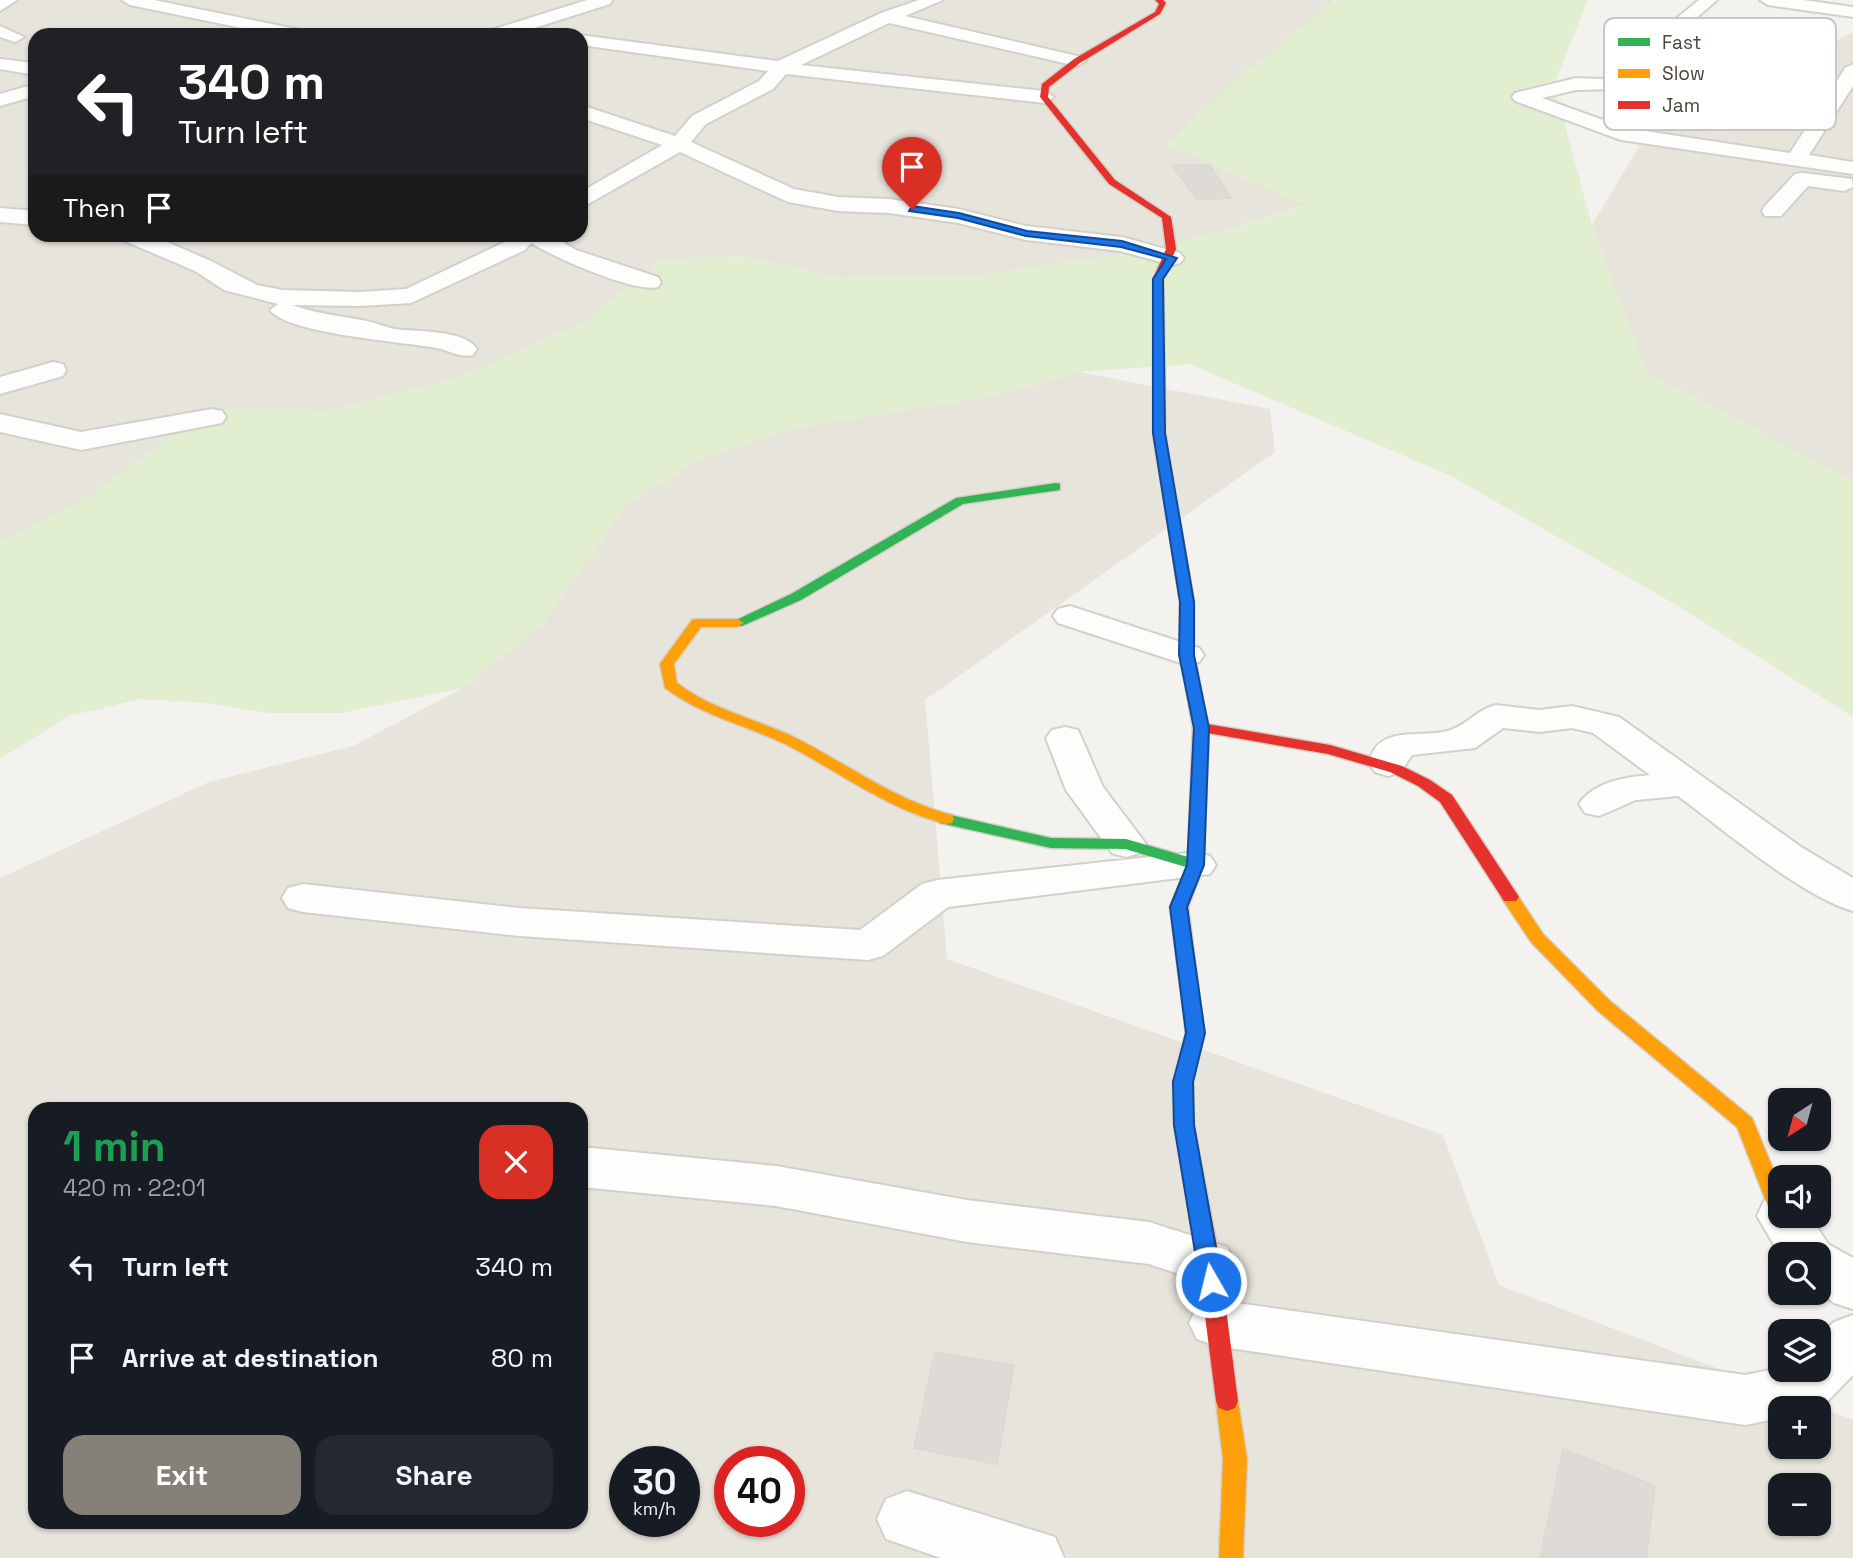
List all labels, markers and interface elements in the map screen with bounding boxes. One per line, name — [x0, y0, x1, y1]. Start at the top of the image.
legend — [1604, 18, 1836, 130]
text: Fast — [1662, 30, 1702, 55]
text: 340 m — [178, 51, 325, 113]
icon: left — [63, 56, 154, 147]
text: Slow — [1662, 61, 1705, 86]
text: Jam — [1662, 93, 1700, 118]
text: Turn left — [178, 112, 308, 152]
pin — [882, 137, 942, 209]
icon: arrive — [893, 148, 931, 186]
icon: arrive — [140, 189, 178, 227]
text: Then — [63, 191, 126, 225]
north arrow — [1768, 1088, 1830, 1152]
map controls — [1768, 1088, 1831, 1536]
text: 1 min — [63, 1120, 166, 1173]
button: close — [479, 1125, 553, 1199]
button: sound — [1768, 1165, 1831, 1228]
text: 420 m · 22:01 — [63, 1173, 206, 1203]
button: search — [1768, 1242, 1831, 1305]
position arrow — [1174, 1245, 1248, 1319]
icon: left — [63, 1248, 101, 1286]
text: Turn left — [122, 1250, 229, 1284]
text: 340 m — [475, 1250, 553, 1284]
button: layers — [1768, 1319, 1831, 1382]
icon: arrive — [63, 1339, 101, 1377]
text: Arrive at destination — [122, 1341, 379, 1375]
text: 80 m — [491, 1341, 553, 1375]
button: + — [1768, 1396, 1831, 1459]
button: Exit — [63, 1435, 301, 1515]
button: Share — [315, 1435, 553, 1515]
speed limit sign: 40 — [714, 1446, 805, 1537]
text: 30 — [633, 1460, 676, 1504]
button: − — [1768, 1473, 1831, 1536]
text: km/h — [633, 1497, 676, 1520]

